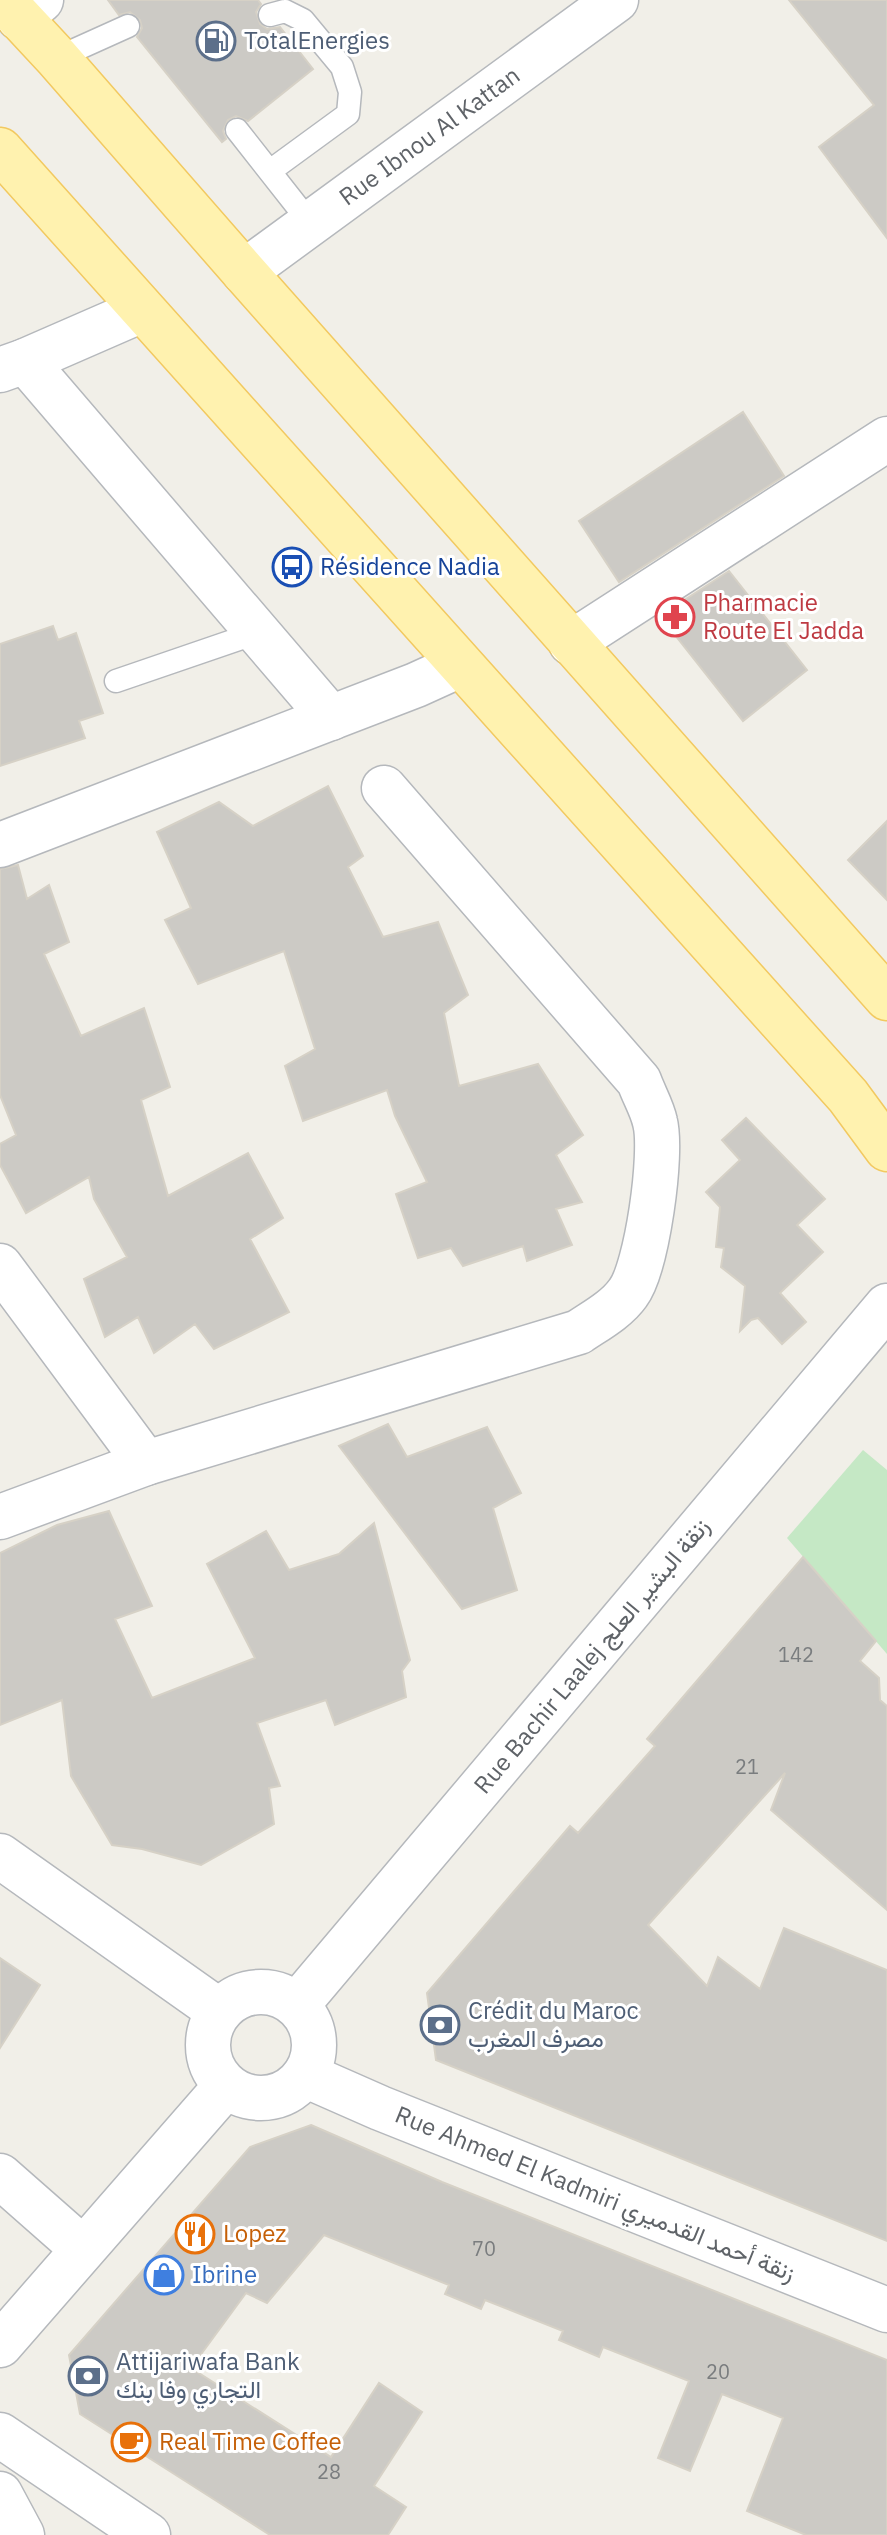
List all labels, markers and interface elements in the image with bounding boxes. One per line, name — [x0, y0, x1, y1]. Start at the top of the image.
fuel station icon: TotalEnergies — [195, 20, 237, 62]
place label: TotalEnergies — [244, 24, 390, 56]
street label: Rue Ibnou Al Kattan — [332, 59, 526, 212]
bus stop icon: Résidence Nadia — [271, 546, 313, 588]
place label: Résidence Nadia — [320, 550, 500, 582]
place label: Pharmacie Route El Jadda — [703, 586, 864, 646]
pharmacy icon: Pharmacie Route El Jadda — [654, 596, 696, 638]
street label: Rue Bachir Laalej زنقة البشير العلج — [466, 1511, 718, 1801]
house number: 142 — [778, 1641, 814, 1668]
house number: 21 — [735, 1753, 759, 1780]
place label: Crédit du Maroc مصرف المغرب — [468, 1994, 639, 2054]
bank icon: Crédit du Maroc مصرف المغرب — [419, 2004, 461, 2046]
street label: Rue Ahmed El Kadmiri زنقة أحمد القدميري — [389, 2098, 800, 2292]
restaurant icon: Lopez — [174, 2213, 216, 2255]
place label: Lopez — [223, 2217, 286, 2249]
house number: 70 — [472, 2235, 496, 2262]
shop icon: Ibrine — [143, 2254, 185, 2296]
place label: Ibrine — [192, 2258, 257, 2290]
place label: Attijariwafa Bank التجاري وفا بنك — [116, 2345, 300, 2409]
bank icon: Attijariwafa Bank التجاري وفا بنك — [67, 2355, 109, 2397]
house number: 20 — [706, 2358, 730, 2385]
cafe icon: Real Time Coffee — [110, 2421, 152, 2463]
place label: Real Time Coffee — [159, 2425, 342, 2457]
house number: 28 — [317, 2458, 341, 2485]

